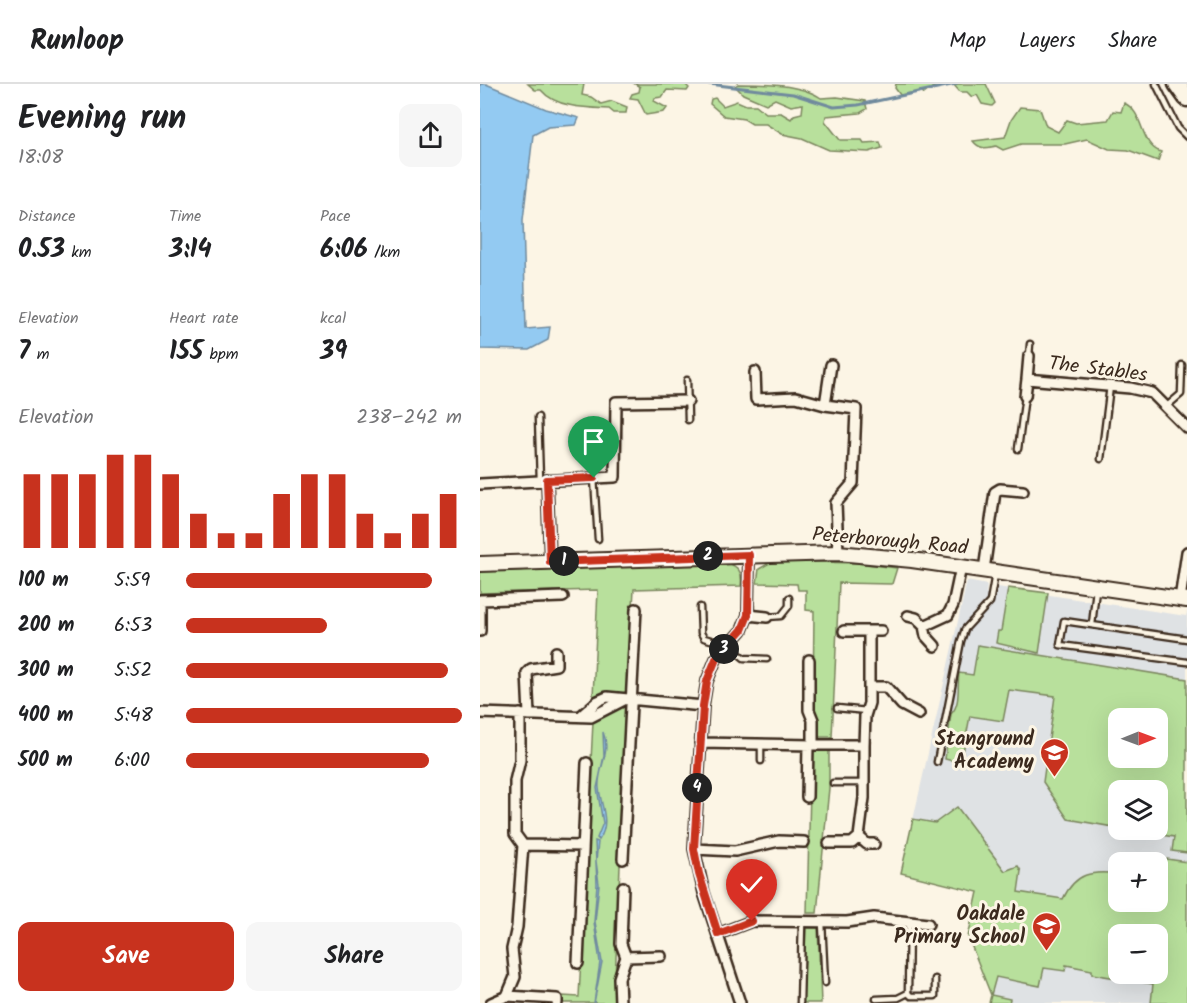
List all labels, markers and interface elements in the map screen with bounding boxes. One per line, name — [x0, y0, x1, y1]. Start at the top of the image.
text: Runloop — [30, 19, 124, 64]
text: Map — [949, 25, 986, 58]
text: Layers — [1019, 25, 1075, 58]
text: Share — [1108, 25, 1157, 58]
text: Evening run — [18, 93, 186, 146]
button: share — [399, 104, 462, 167]
text: 18:08 — [18, 142, 63, 174]
text: Distance — [18, 204, 76, 229]
text: Time — [169, 204, 201, 229]
text: Pace — [320, 204, 351, 229]
text: 0.53 — [18, 229, 65, 271]
text: 3:14 — [169, 229, 212, 271]
text: 6:06 — [320, 229, 368, 271]
text: km — [65, 240, 92, 265]
text: /km — [368, 240, 400, 265]
text: Elevation — [18, 306, 79, 331]
text: Heart rate — [169, 306, 239, 331]
text: kcal — [320, 306, 346, 331]
text: 7 — [18, 331, 30, 373]
text: 155 — [169, 331, 203, 373]
text: 39 — [320, 331, 347, 373]
text: m — [30, 342, 49, 367]
text: bpm — [203, 342, 238, 367]
street label: The Stables — [1047, 348, 1150, 392]
text: Elevation — [18, 402, 94, 434]
text: 238–242 m — [357, 402, 462, 434]
pin — [568, 416, 619, 478]
icon: arrive — [577, 425, 610, 458]
street label: Peterborough Road — [811, 519, 970, 565]
pin: 2 — [693, 541, 723, 571]
text: 2 — [703, 543, 713, 568]
pin: 1 — [549, 546, 579, 576]
text: 1 — [562, 548, 566, 573]
text: 100 m — [18, 565, 69, 597]
text: 5:59 — [114, 565, 150, 597]
text: 200 m — [18, 610, 74, 642]
text: 6:53 — [114, 610, 152, 642]
pin: 3 — [709, 634, 739, 664]
text: 3 — [720, 636, 728, 661]
text: 300 m — [18, 655, 74, 687]
text: 5:52 — [114, 655, 152, 687]
text: 400 m — [18, 700, 74, 732]
text: 5:48 — [114, 700, 153, 732]
north arrow — [1108, 708, 1168, 768]
map controls — [1108, 708, 1168, 984]
place label: Stanground Academy — [935, 724, 1035, 779]
school or university icon: Stanground Academy — [1039, 736, 1071, 778]
text: 500 m — [18, 745, 73, 777]
text: 6:00 — [114, 745, 150, 777]
pin: 4 — [682, 773, 712, 803]
text: 4 — [693, 775, 701, 800]
button: layers — [1108, 780, 1168, 840]
button: + — [1108, 852, 1168, 912]
pin — [726, 859, 777, 921]
icon: check — [735, 868, 768, 901]
place label: Oakdale Primary School — [894, 899, 1026, 954]
school or university icon: Oakdale Primary School — [1030, 910, 1062, 952]
button: Save — [18, 922, 234, 991]
button: Share — [246, 922, 462, 991]
button: − — [1108, 924, 1168, 984]

